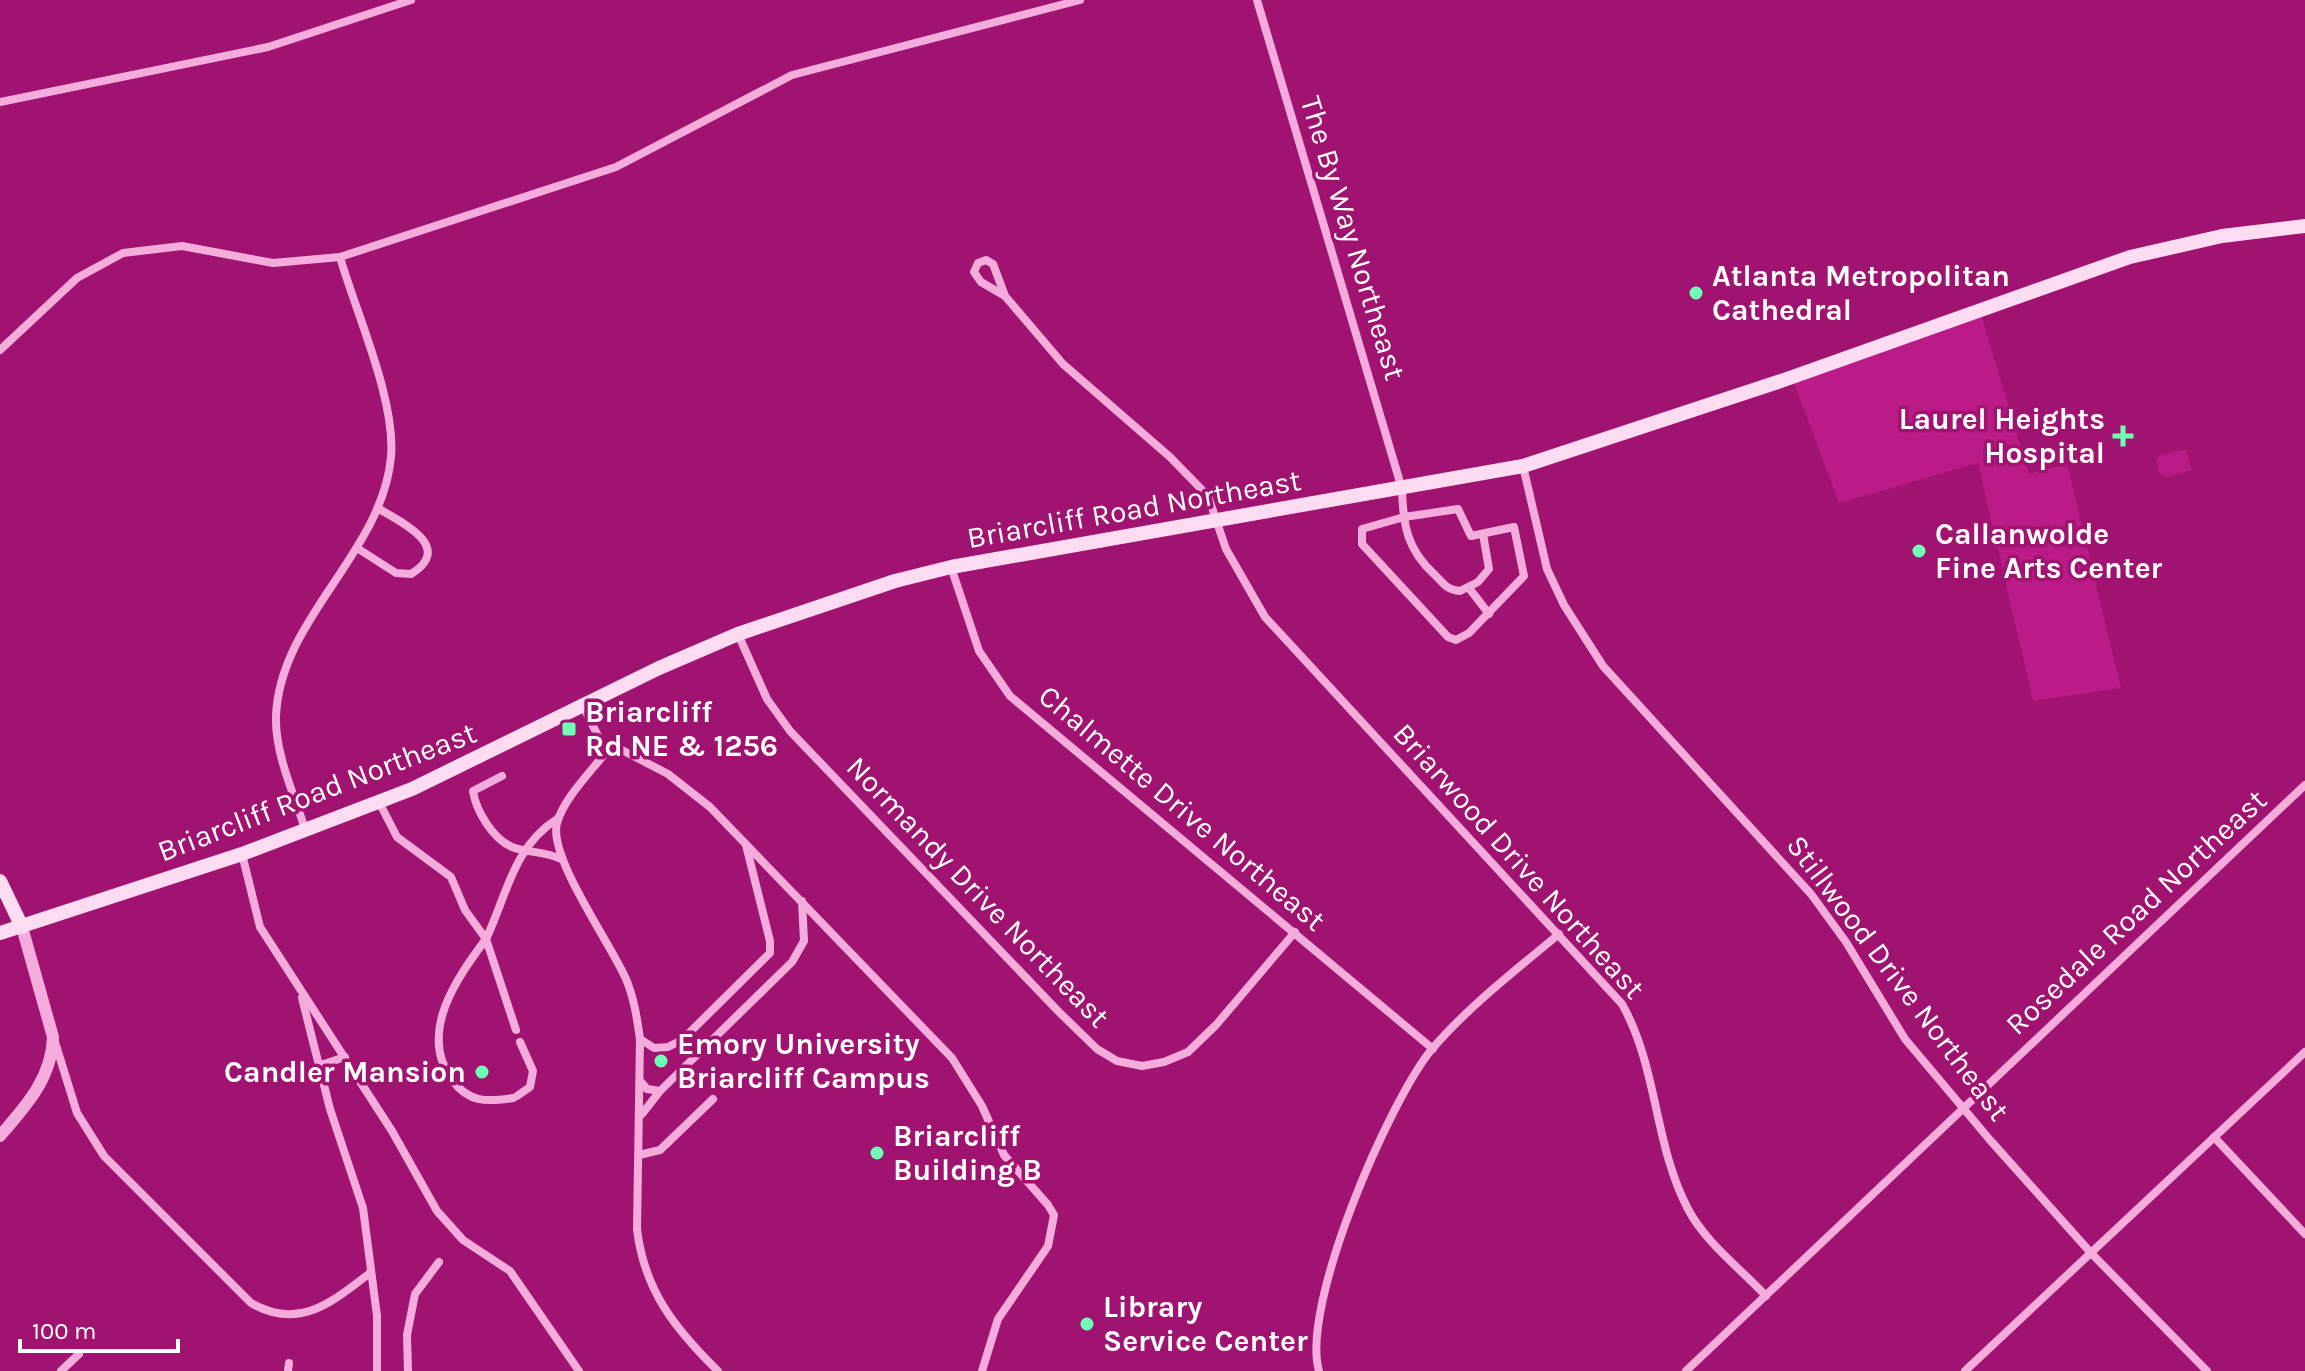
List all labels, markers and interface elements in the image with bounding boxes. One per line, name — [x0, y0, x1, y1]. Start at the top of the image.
street label: The By Way Northeast — [1293, 92, 1413, 384]
place label: Atlanta Metropolitan Cathedral — [1712, 258, 2010, 328]
marker: Atlanta Metropolitan Cathedral — [1687, 284, 1705, 302]
place label: Laurel Heights Hospital — [1899, 401, 2105, 471]
marker: Laurel Heights Hospital — [2112, 425, 2134, 447]
street label: Briarcliff Road Northeast — [964, 462, 1304, 556]
place label: Callanwolde Fine Arts Center — [1935, 516, 2163, 586]
marker: Callanwolde Fine Arts Center — [1910, 542, 1928, 560]
street label: Chalmette Drive Northeast — [1031, 677, 1333, 939]
place label: Briarcliff Rd NE & 1256 — [585, 694, 778, 764]
street label: Briarcliff Road Northeast — [152, 715, 482, 869]
street label: Briarwood Drive Northeast — [1386, 716, 1652, 1006]
marker: Briarcliff Rd NE & 1256 — [560, 720, 578, 738]
street label: Normandy Drive Northeast — [839, 749, 1117, 1035]
street label: Rosedale Road Northeast — [1998, 782, 2274, 1042]
street label: Stillwood Drive Northeast — [1779, 828, 2017, 1128]
place label: Emory University Briarcliff Campus — [677, 1026, 930, 1096]
marker: Emory University Briarcliff Campus — [652, 1052, 670, 1070]
place label: Candler Mansion — [224, 1054, 466, 1090]
marker: Candler Mansion — [473, 1063, 491, 1081]
place label: Briarcliff Building B — [893, 1118, 1042, 1188]
marker: Briarcliff Building B — [868, 1144, 886, 1162]
place label: Library Service Center — [1103, 1289, 1308, 1359]
scale bar — [20, 1303, 178, 1353]
marker: Library Service Center — [1078, 1315, 1096, 1333]
text: 100 m — [32, 1317, 97, 1345]

